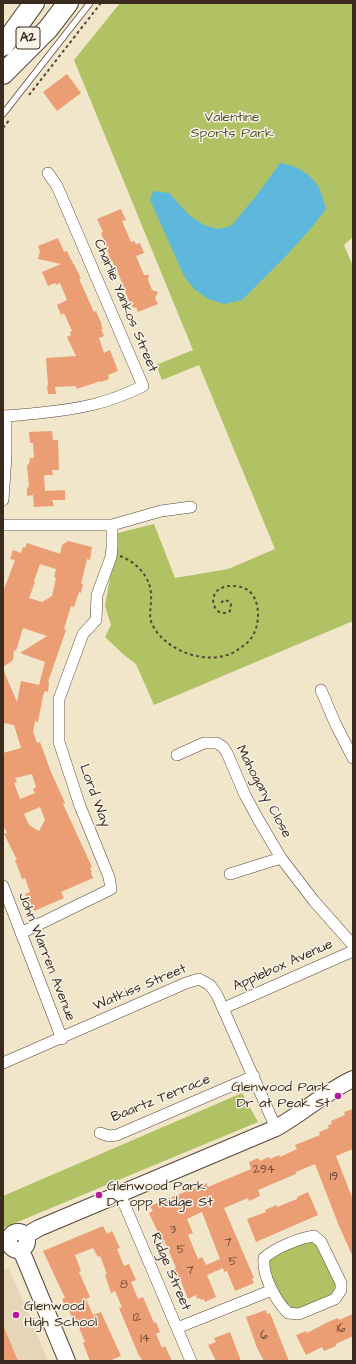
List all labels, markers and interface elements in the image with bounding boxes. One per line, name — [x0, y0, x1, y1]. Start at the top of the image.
road number: A2 — [16, 27, 40, 49]
park label: Valentine Sports Park — [190, 110, 274, 142]
street label: Charlie Yankos Street — [89, 237, 161, 375]
street label: Mahogany Close — [231, 743, 295, 841]
street label: Lord Way — [75, 762, 113, 830]
street label: John Warren Avenue — [14, 890, 78, 1024]
street label: Applebox Avenue — [230, 936, 336, 996]
street label: Watkiss Street — [91, 961, 189, 1015]
street label: Baartz Terrace — [109, 1071, 213, 1127]
place label: Glenwood Park Dr at Peak St — [231, 1080, 330, 1112]
marker: Glenwood Park Dr at Peak St — [333, 1091, 343, 1101]
house number: 294 — [253, 1163, 275, 1177]
house number: 19 — [330, 1170, 338, 1184]
place label: Glenwood Park Dr opp Ridge St — [107, 1179, 213, 1212]
marker: Glenwood Park Dr opp Ridge St — [94, 1190, 104, 1200]
house number: 3 — [170, 1223, 176, 1237]
street label: Ridge Street — [146, 1231, 194, 1313]
house number: 7 — [224, 1236, 232, 1250]
house number: 5 — [177, 1243, 185, 1257]
house number: 5 — [229, 1255, 237, 1269]
house number: 7 — [186, 1264, 194, 1278]
house number: 8 — [120, 1278, 128, 1292]
place label: Glenwood High School — [24, 1299, 97, 1332]
marker: Glenwood High School — [11, 1310, 21, 1320]
house number: 12 — [133, 1311, 141, 1325]
house number: 16 — [336, 1322, 346, 1336]
house number: 6 — [260, 1329, 268, 1343]
house number: 14 — [140, 1332, 150, 1346]

